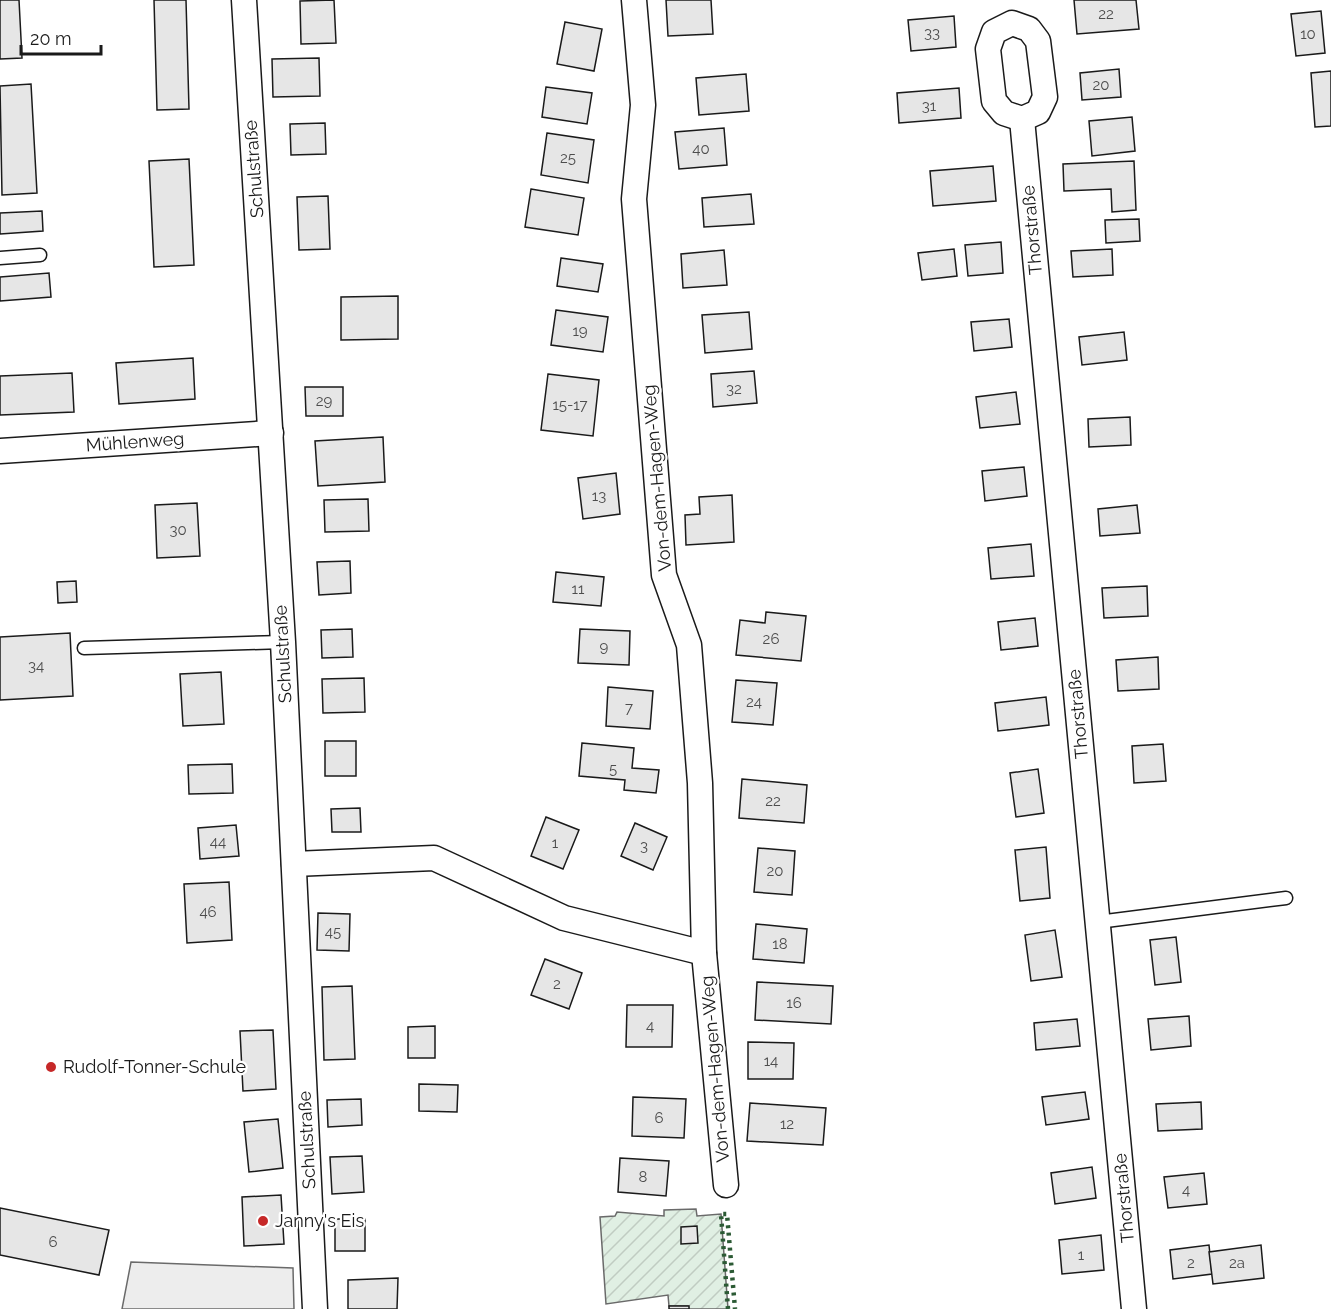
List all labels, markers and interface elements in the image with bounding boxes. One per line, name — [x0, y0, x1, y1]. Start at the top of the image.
house number: 22 — [1098, 5, 1114, 23]
scale bar — [21, 18, 100, 56]
house number: 33 — [924, 24, 940, 42]
house number: 10 — [1300, 25, 1316, 43]
text: 20 m — [30, 28, 72, 49]
house number: 20 — [1093, 76, 1110, 94]
house number: 31 — [922, 97, 937, 115]
street label: Schulstraße — [240, 119, 267, 219]
house number: 40 — [692, 140, 710, 158]
house number: 25 — [560, 149, 576, 167]
street label: Thorstraße — [1017, 184, 1046, 276]
house number: 19 — [572, 322, 588, 340]
house number: 32 — [726, 380, 742, 398]
street label: Von-dem-Hagen-Weg — [638, 384, 675, 572]
house number: 29 — [316, 392, 333, 410]
house number: 15-17 — [552, 396, 588, 414]
street label: Mühlenweg — [85, 428, 185, 455]
house number: 13 — [592, 487, 606, 505]
house number: 30 — [169, 521, 187, 539]
house number: 11 — [572, 580, 585, 598]
street label: Schulstraße — [269, 604, 296, 704]
house number: 26 — [763, 630, 779, 648]
house number: 9 — [600, 638, 609, 656]
house number: 34 — [28, 657, 44, 675]
street label: Thorstraße — [1063, 668, 1092, 760]
house number: 24 — [746, 693, 762, 711]
house number: 7 — [625, 699, 633, 717]
house number: 5 — [609, 760, 617, 778]
house number: 22 — [765, 792, 781, 810]
house number: 44 — [210, 833, 226, 851]
house number: 1 — [552, 834, 559, 852]
house number: 3 — [640, 837, 648, 855]
house number: 20 — [767, 862, 784, 880]
house number: 46 — [199, 903, 217, 921]
house number: 45 — [325, 923, 341, 941]
house number: 18 — [772, 935, 788, 953]
house number: 2 — [553, 975, 561, 993]
street label: Von-dem-Hagen-Weg — [696, 975, 733, 1163]
house number: 16 — [786, 994, 802, 1012]
house number: 4 — [646, 1017, 654, 1035]
house number: 14 — [764, 1052, 778, 1070]
place label: Rudolf-Tonner-Schule — [63, 1056, 246, 1077]
marker: Rudolf-Tonner-Schule — [44, 1060, 58, 1074]
street label: Schulstraße — [293, 1090, 320, 1190]
house number: 6 — [654, 1109, 664, 1127]
house number: 12 — [780, 1115, 794, 1133]
street label: Thorstraße — [1109, 1152, 1138, 1244]
house number: 8 — [639, 1168, 648, 1186]
house number: 4 — [1182, 1181, 1190, 1199]
place label: Janny's Eis — [275, 1210, 364, 1231]
marker: Janny's Eis — [256, 1214, 270, 1228]
house number: 6 — [48, 1233, 58, 1251]
house number: 1 — [1078, 1246, 1085, 1264]
house number: 2 — [1187, 1254, 1195, 1272]
house number: 2a — [1229, 1254, 1245, 1272]

